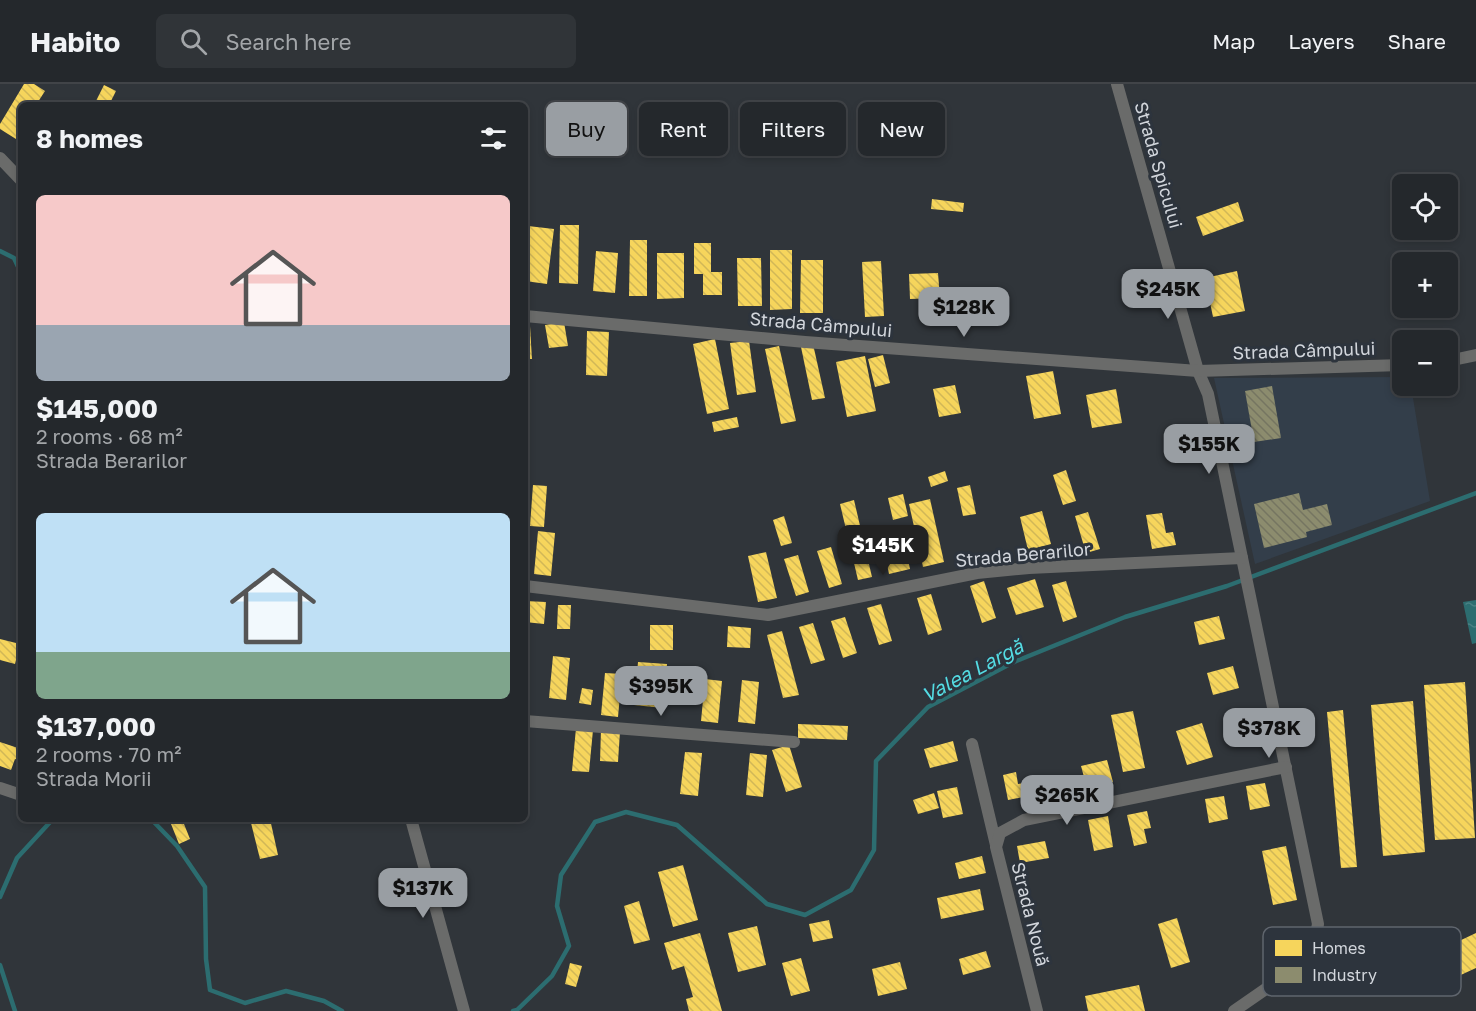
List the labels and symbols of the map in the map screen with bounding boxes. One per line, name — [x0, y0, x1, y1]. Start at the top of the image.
street label: Strada Spicului — [1130, 99, 1188, 231]
pin: $245K — [1126, 269, 1210, 320]
pin: $128K — [922, 287, 1006, 338]
street label: Strada Câmpului — [749, 307, 893, 341]
street label: Strada Câmpului — [1232, 337, 1376, 363]
pin: $155K — [1167, 424, 1251, 475]
pin: $145K — [841, 525, 925, 576]
street label: Strada Berarilor — [954, 537, 1092, 571]
water label: Valea Largă — [917, 632, 1029, 708]
pin: $395K — [619, 666, 703, 717]
pin: $378K — [1227, 708, 1311, 759]
pin: $265K — [1025, 775, 1109, 826]
street label: Strada Nouă — [1007, 860, 1055, 968]
pin: $137K — [381, 868, 465, 919]
legend — [1263, 927, 1461, 996]
text: Homes — [1312, 938, 1366, 958]
text: Industry — [1312, 965, 1377, 985]

